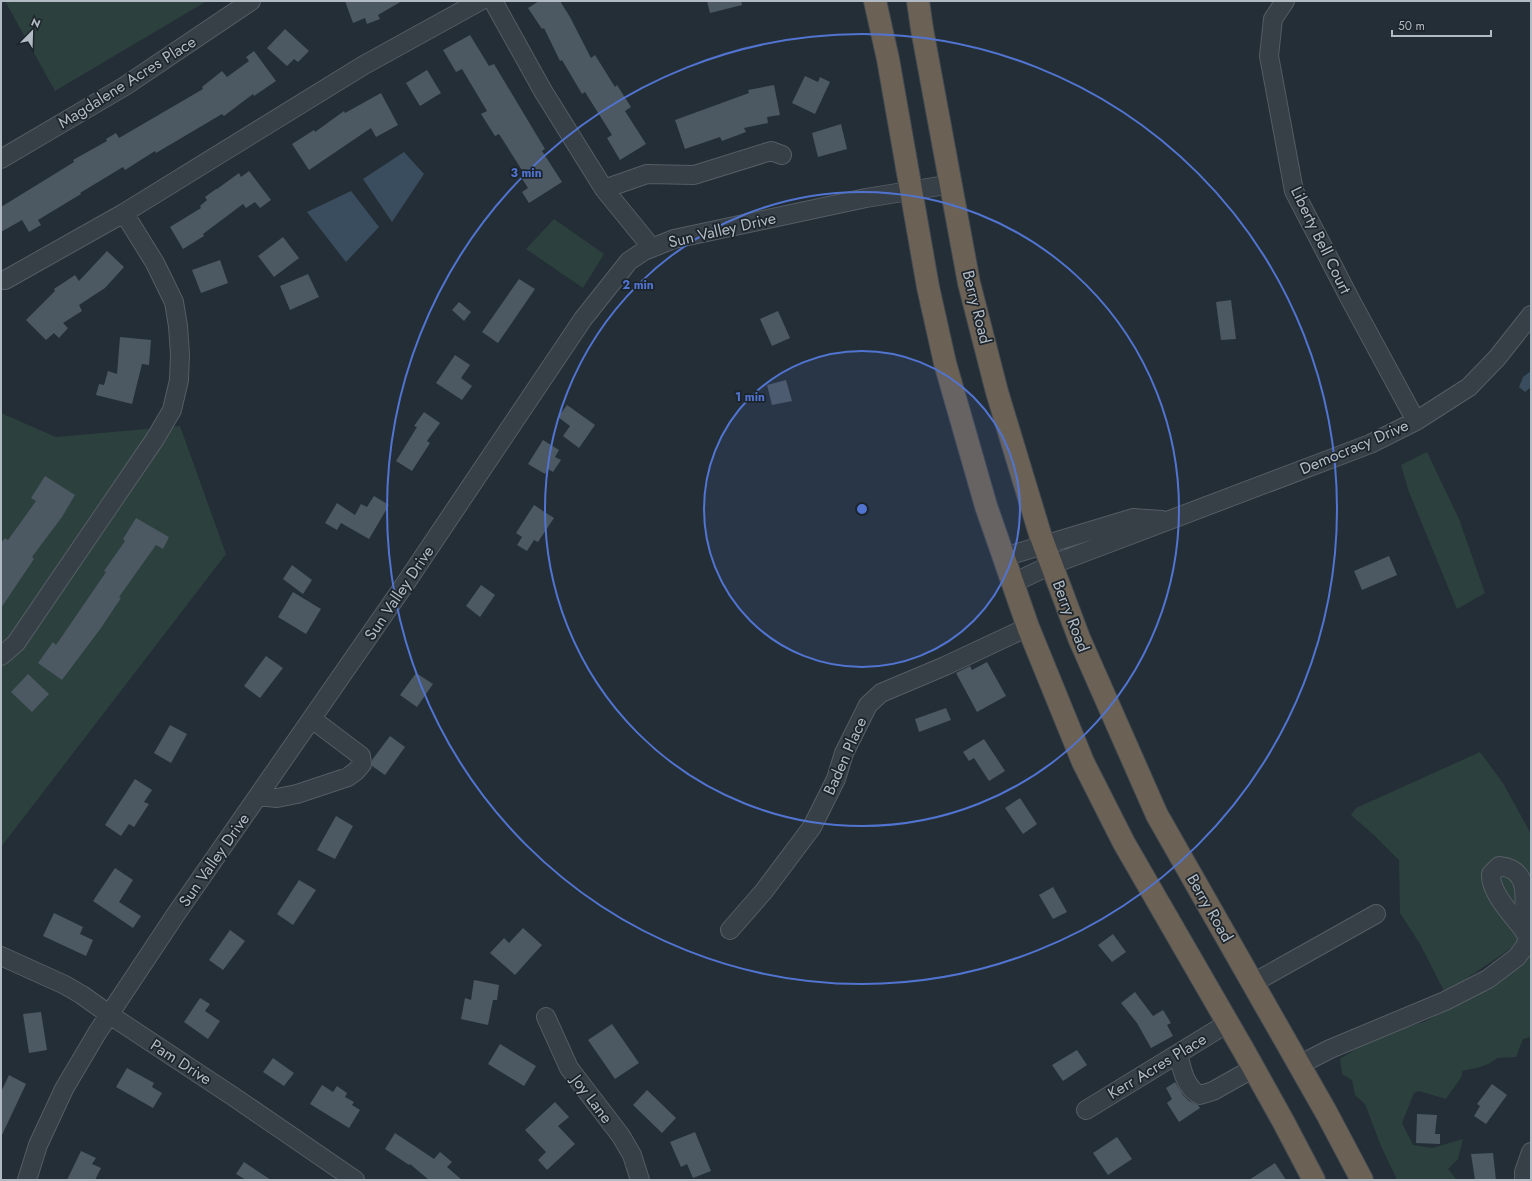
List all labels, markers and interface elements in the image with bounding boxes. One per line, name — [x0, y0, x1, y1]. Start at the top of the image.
north arrow — [12, 12, 52, 52]
scale bar — [1392, 12, 1491, 38]
text: N — [29, 14, 43, 32]
text: 50 m — [1398, 17, 1425, 35]
street label: Magdalene Acres Place — [54, 30, 200, 134]
text: 3 min — [510, 164, 542, 182]
street label: Liberty Bell Court — [1285, 183, 1357, 298]
street label: Sun Valley Drive — [666, 206, 778, 254]
street label: Berry Road — [957, 268, 997, 346]
text: 2 min — [622, 276, 654, 294]
text: 1 min — [735, 388, 765, 406]
street label: Democracy Drive — [1296, 414, 1412, 480]
centre of rings — [855, 502, 869, 516]
street label: Sun Valley Drive — [359, 541, 439, 645]
street label: Berry Road — [1047, 577, 1095, 655]
street label: Baden Place — [818, 713, 872, 799]
street label: Sun Valley Drive — [173, 808, 255, 912]
street label: Berry Road — [1181, 870, 1239, 946]
street label: Kerr Acres Place — [1103, 1027, 1211, 1105]
street label: Pam Drive — [146, 1034, 216, 1090]
street label: Joy Lane — [565, 1068, 618, 1128]

